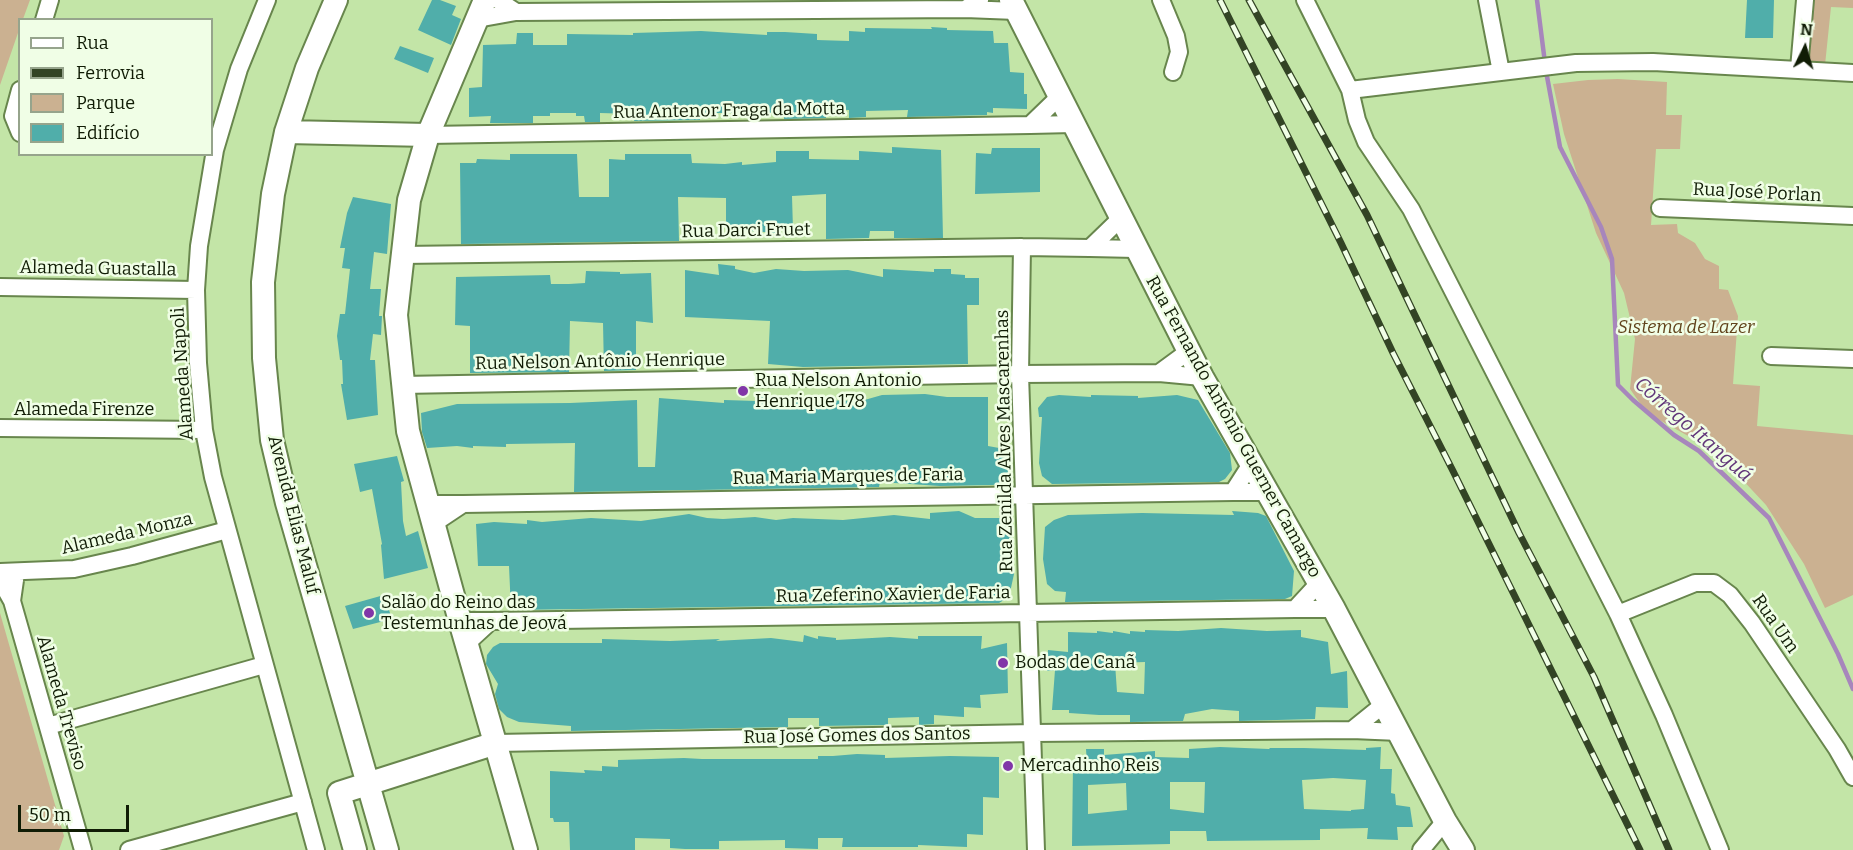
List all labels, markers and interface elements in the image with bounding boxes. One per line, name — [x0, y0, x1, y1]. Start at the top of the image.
legend — [18, 18, 213, 156]
north arrow — [1775, 18, 1835, 78]
text: N — [1800, 20, 1814, 40]
text: Rua — [76, 32, 109, 54]
text: Ferrovia — [76, 62, 145, 84]
text: Parque — [76, 92, 135, 114]
street label: Rua Antenor Fraga da Motta — [613, 98, 845, 124]
text: Edifício — [76, 122, 140, 144]
street label: Rua José Porlan — [1692, 179, 1822, 207]
street label: Rua Darci Fruet — [681, 219, 811, 243]
street label: Alameda Guastalla — [19, 257, 177, 281]
street label: Rua Fernando Antônio Guerner Camargo — [1141, 272, 1325, 582]
street label: Alameda Napoli — [168, 307, 198, 441]
street label: Rua Zenilda Alves Mascarenhas — [992, 309, 1018, 573]
park label: Sistema de Lazer — [1618, 317, 1754, 339]
street label: Rua Nelson Antônio Henrique — [475, 349, 725, 375]
place label: Rua Nelson Antonio Henrique 178 — [755, 370, 922, 412]
water label: Córrego Itanguá — [1629, 372, 1757, 488]
marker: Rua Nelson Antonio Henrique 178 — [736, 384, 750, 398]
street label: Alameda Firenze — [14, 399, 154, 421]
street label: Avenida Elias Maluf — [263, 433, 323, 597]
street label: Rua Maria Marques de Faria — [732, 464, 964, 490]
street label: Alameda Monza — [59, 508, 195, 560]
street label: Rua Zeferino Xavier de Faria — [775, 582, 1011, 608]
street label: Rua Um — [1747, 590, 1803, 658]
place label: Salão do Reino das Testemunhas de Jeová — [381, 592, 567, 634]
marker: Salão do Reino das Testemunhas de Jeová — [362, 606, 376, 620]
street label: Alameda Treviso — [31, 633, 91, 773]
place label: Bodas de Canã — [1015, 652, 1136, 674]
marker: Bodas de Canã — [996, 656, 1010, 670]
street label: Rua José Gomes dos Santos — [743, 723, 971, 749]
place label: Mercadinho Reis — [1020, 755, 1160, 777]
marker: Mercadinho Reis — [1001, 759, 1015, 773]
scale bar — [21, 793, 132, 831]
text: 50 m — [29, 804, 71, 826]

